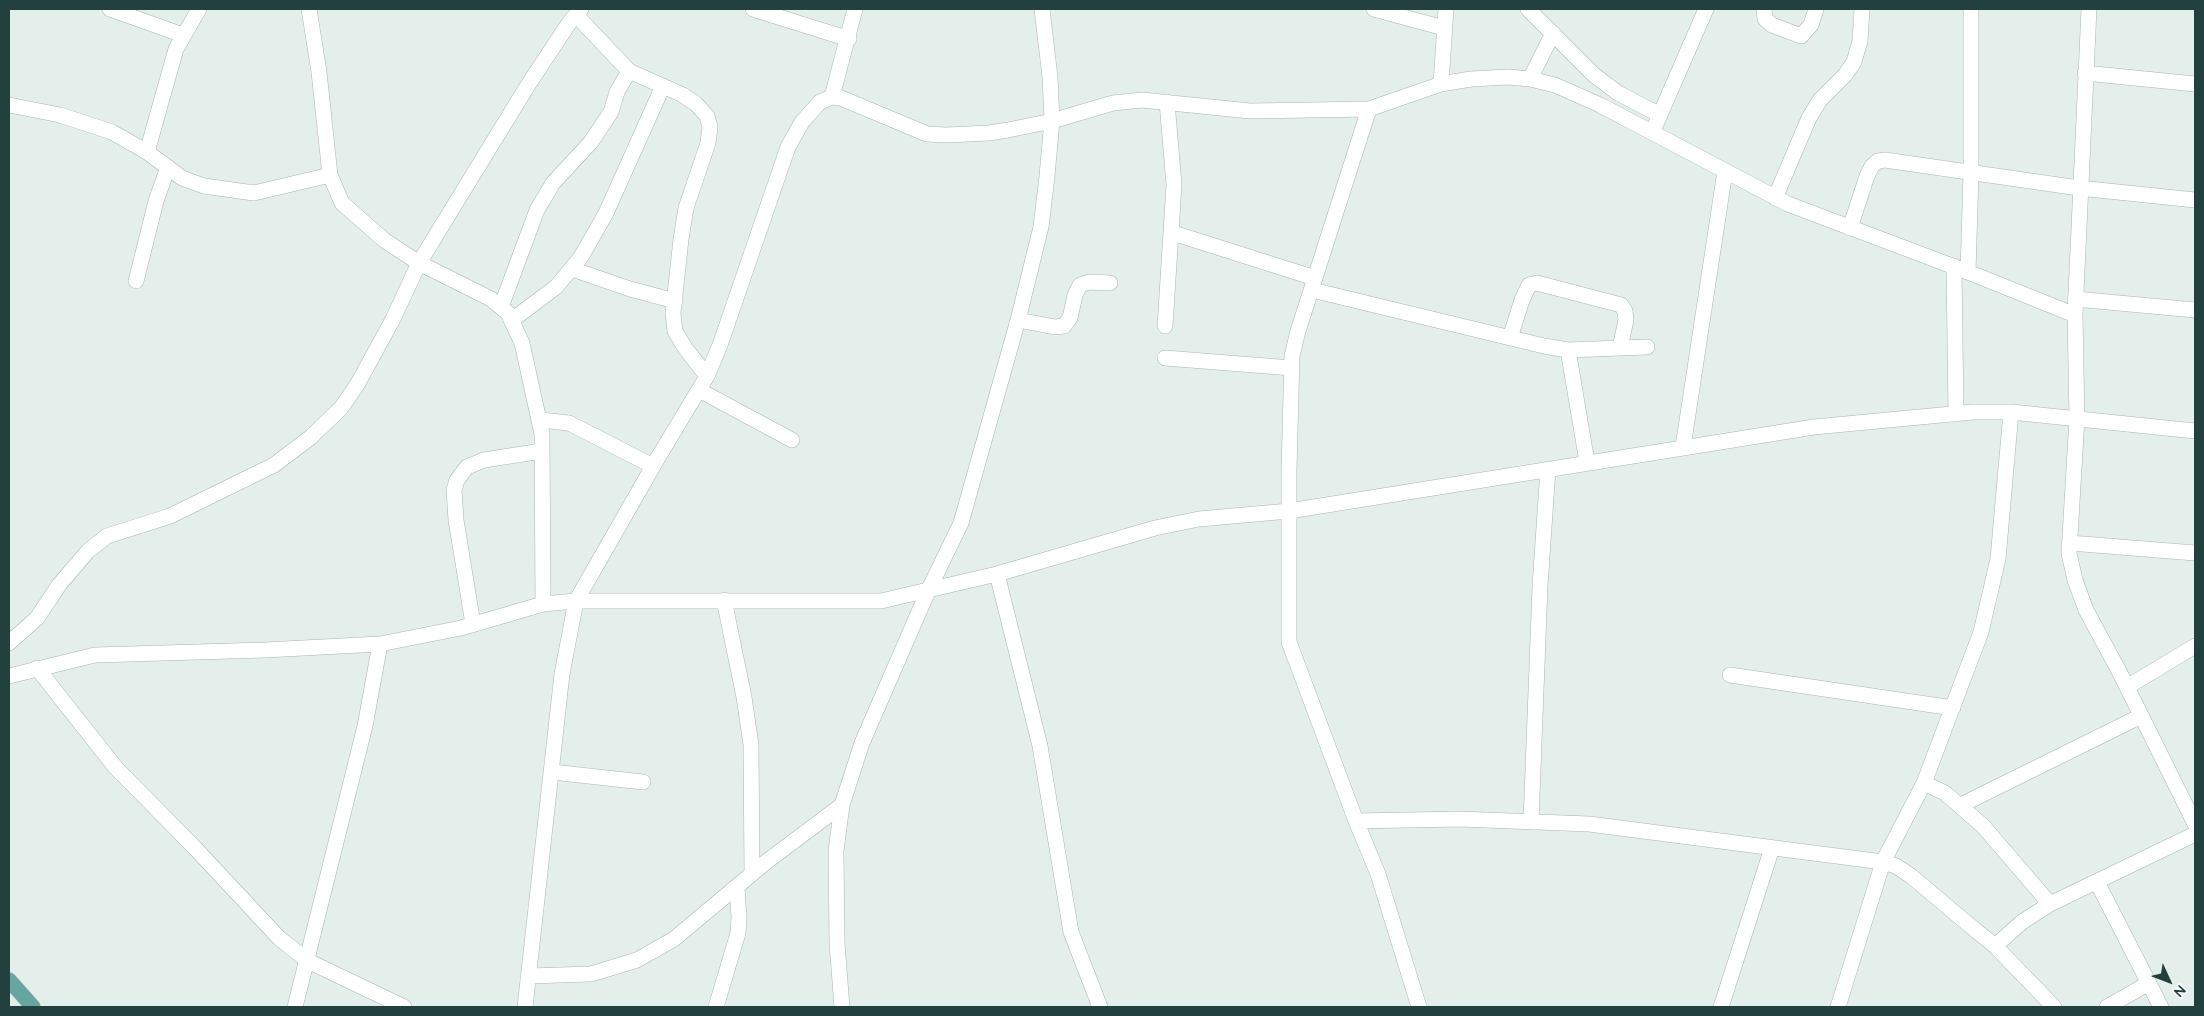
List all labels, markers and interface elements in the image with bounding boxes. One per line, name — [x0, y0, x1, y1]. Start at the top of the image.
north arrow — [2144, 956, 2194, 1006]
text: N — [2170, 981, 2190, 1001]

